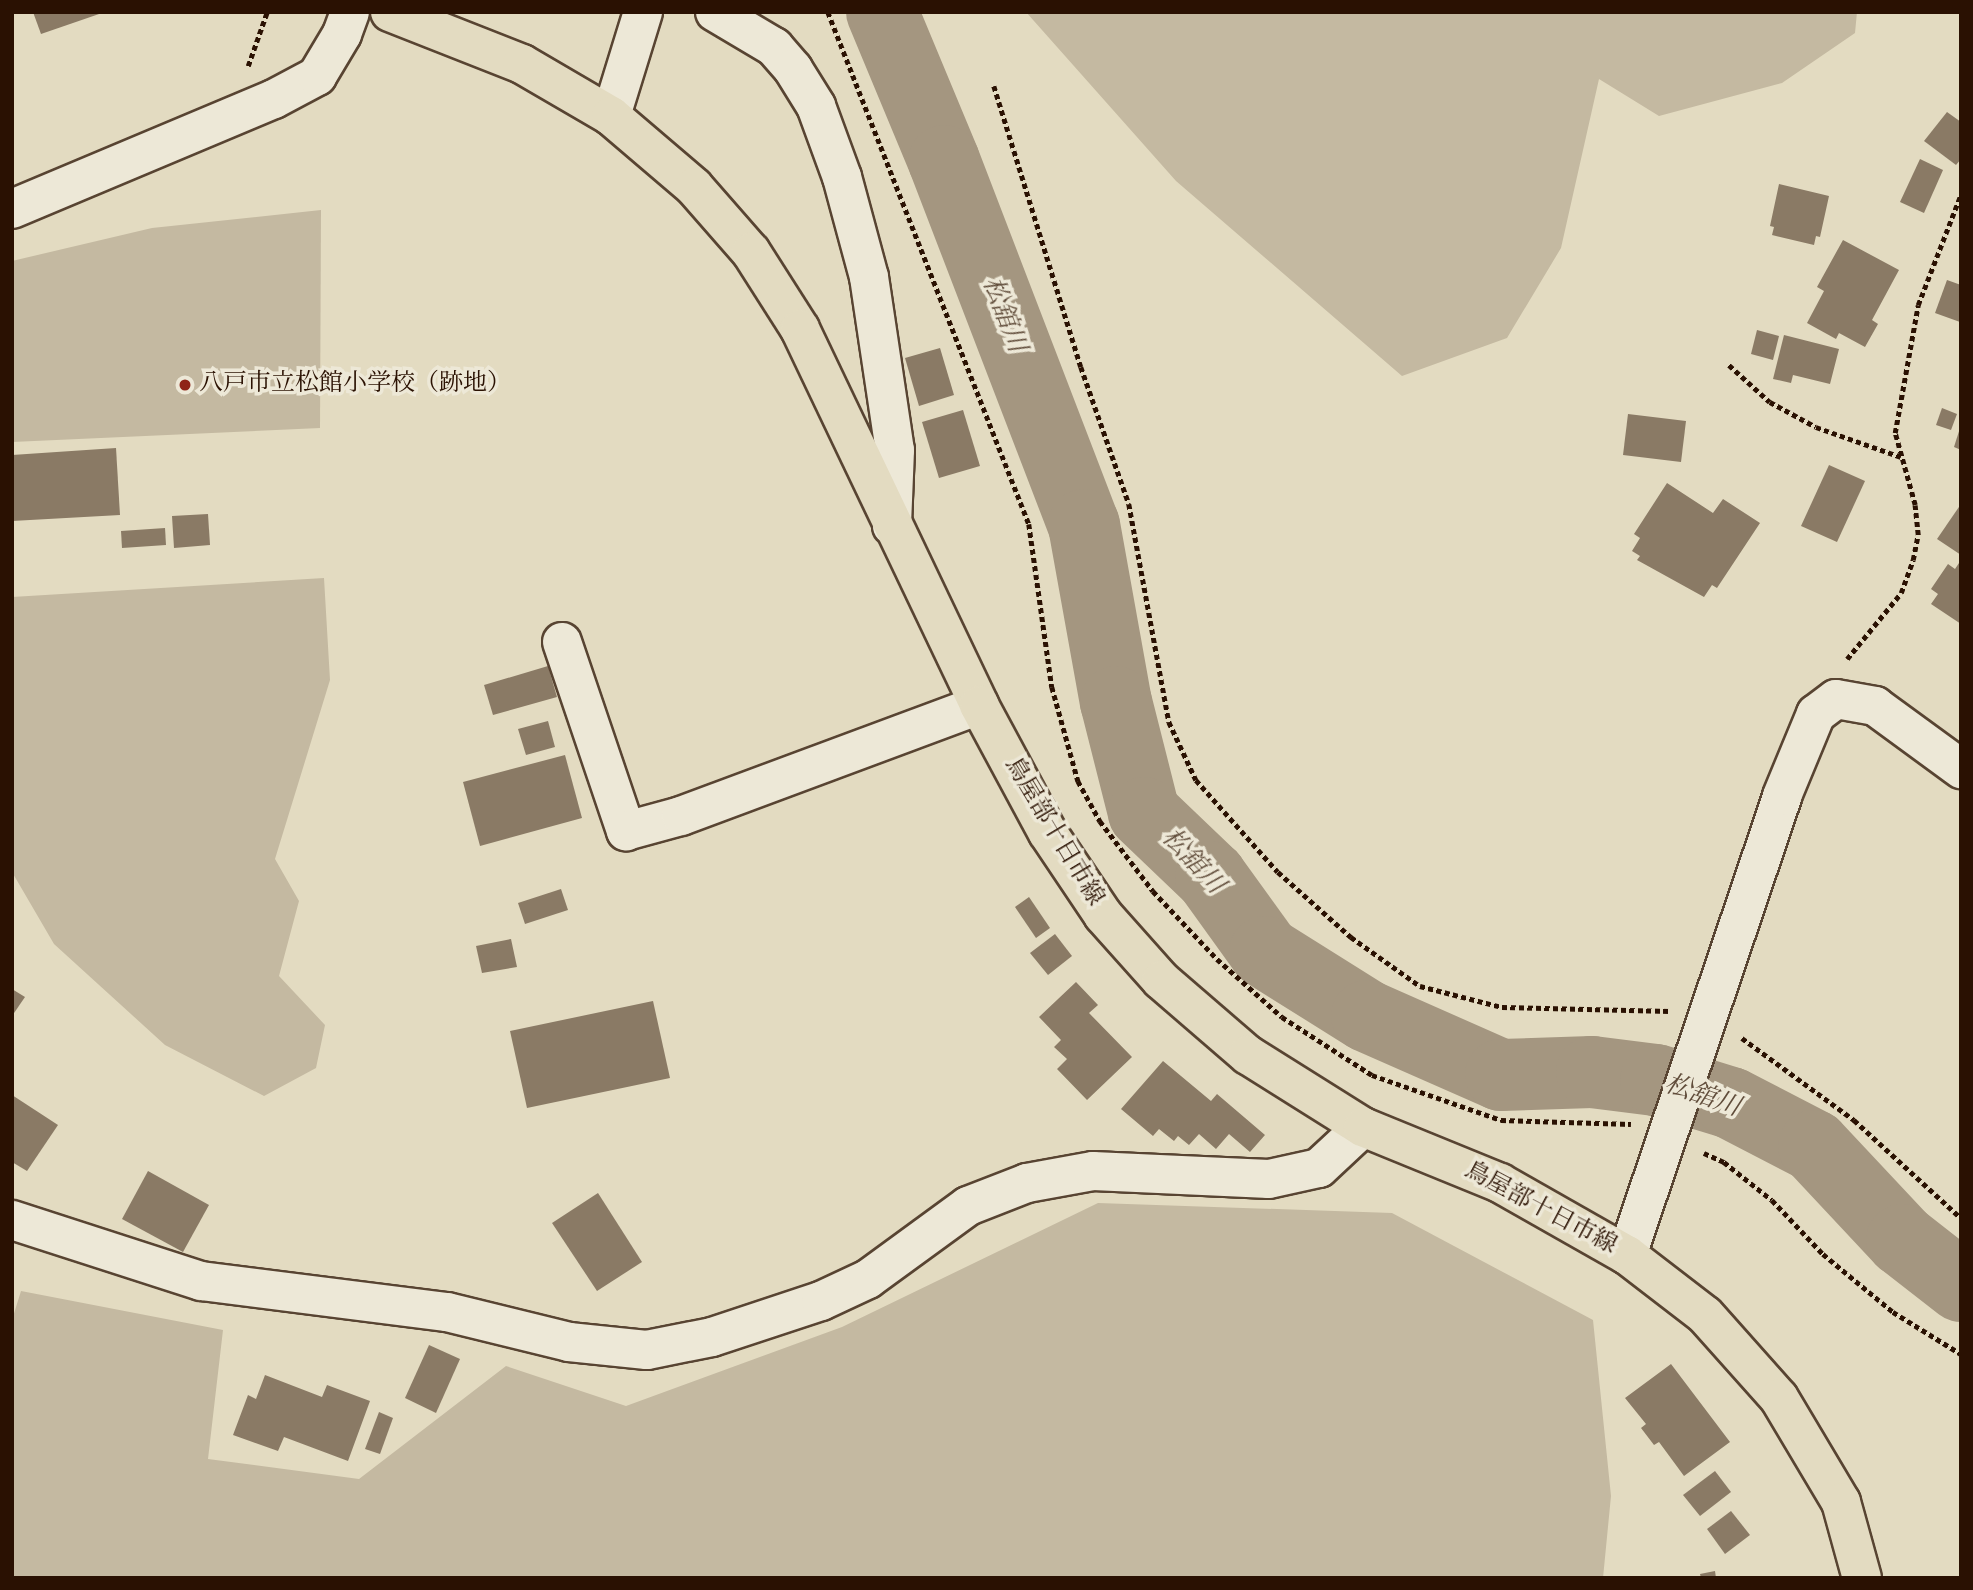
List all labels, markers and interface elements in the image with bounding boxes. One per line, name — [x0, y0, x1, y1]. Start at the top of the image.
water label: 松舘川 — [974, 273, 1032, 357]
place label: 八戸市立松館小学校（跡地） — [199, 371, 511, 399]
marker: 八戸市立松館小学校（跡地） — [177, 377, 193, 393]
street label: 鳥屋部十日市線 — [997, 753, 1109, 911]
water label: 松舘川 — [1154, 823, 1230, 901]
water label: 松舘川 — [1660, 1070, 1744, 1124]
street label: 鳥屋部十日市線 — [1459, 1157, 1621, 1261]

